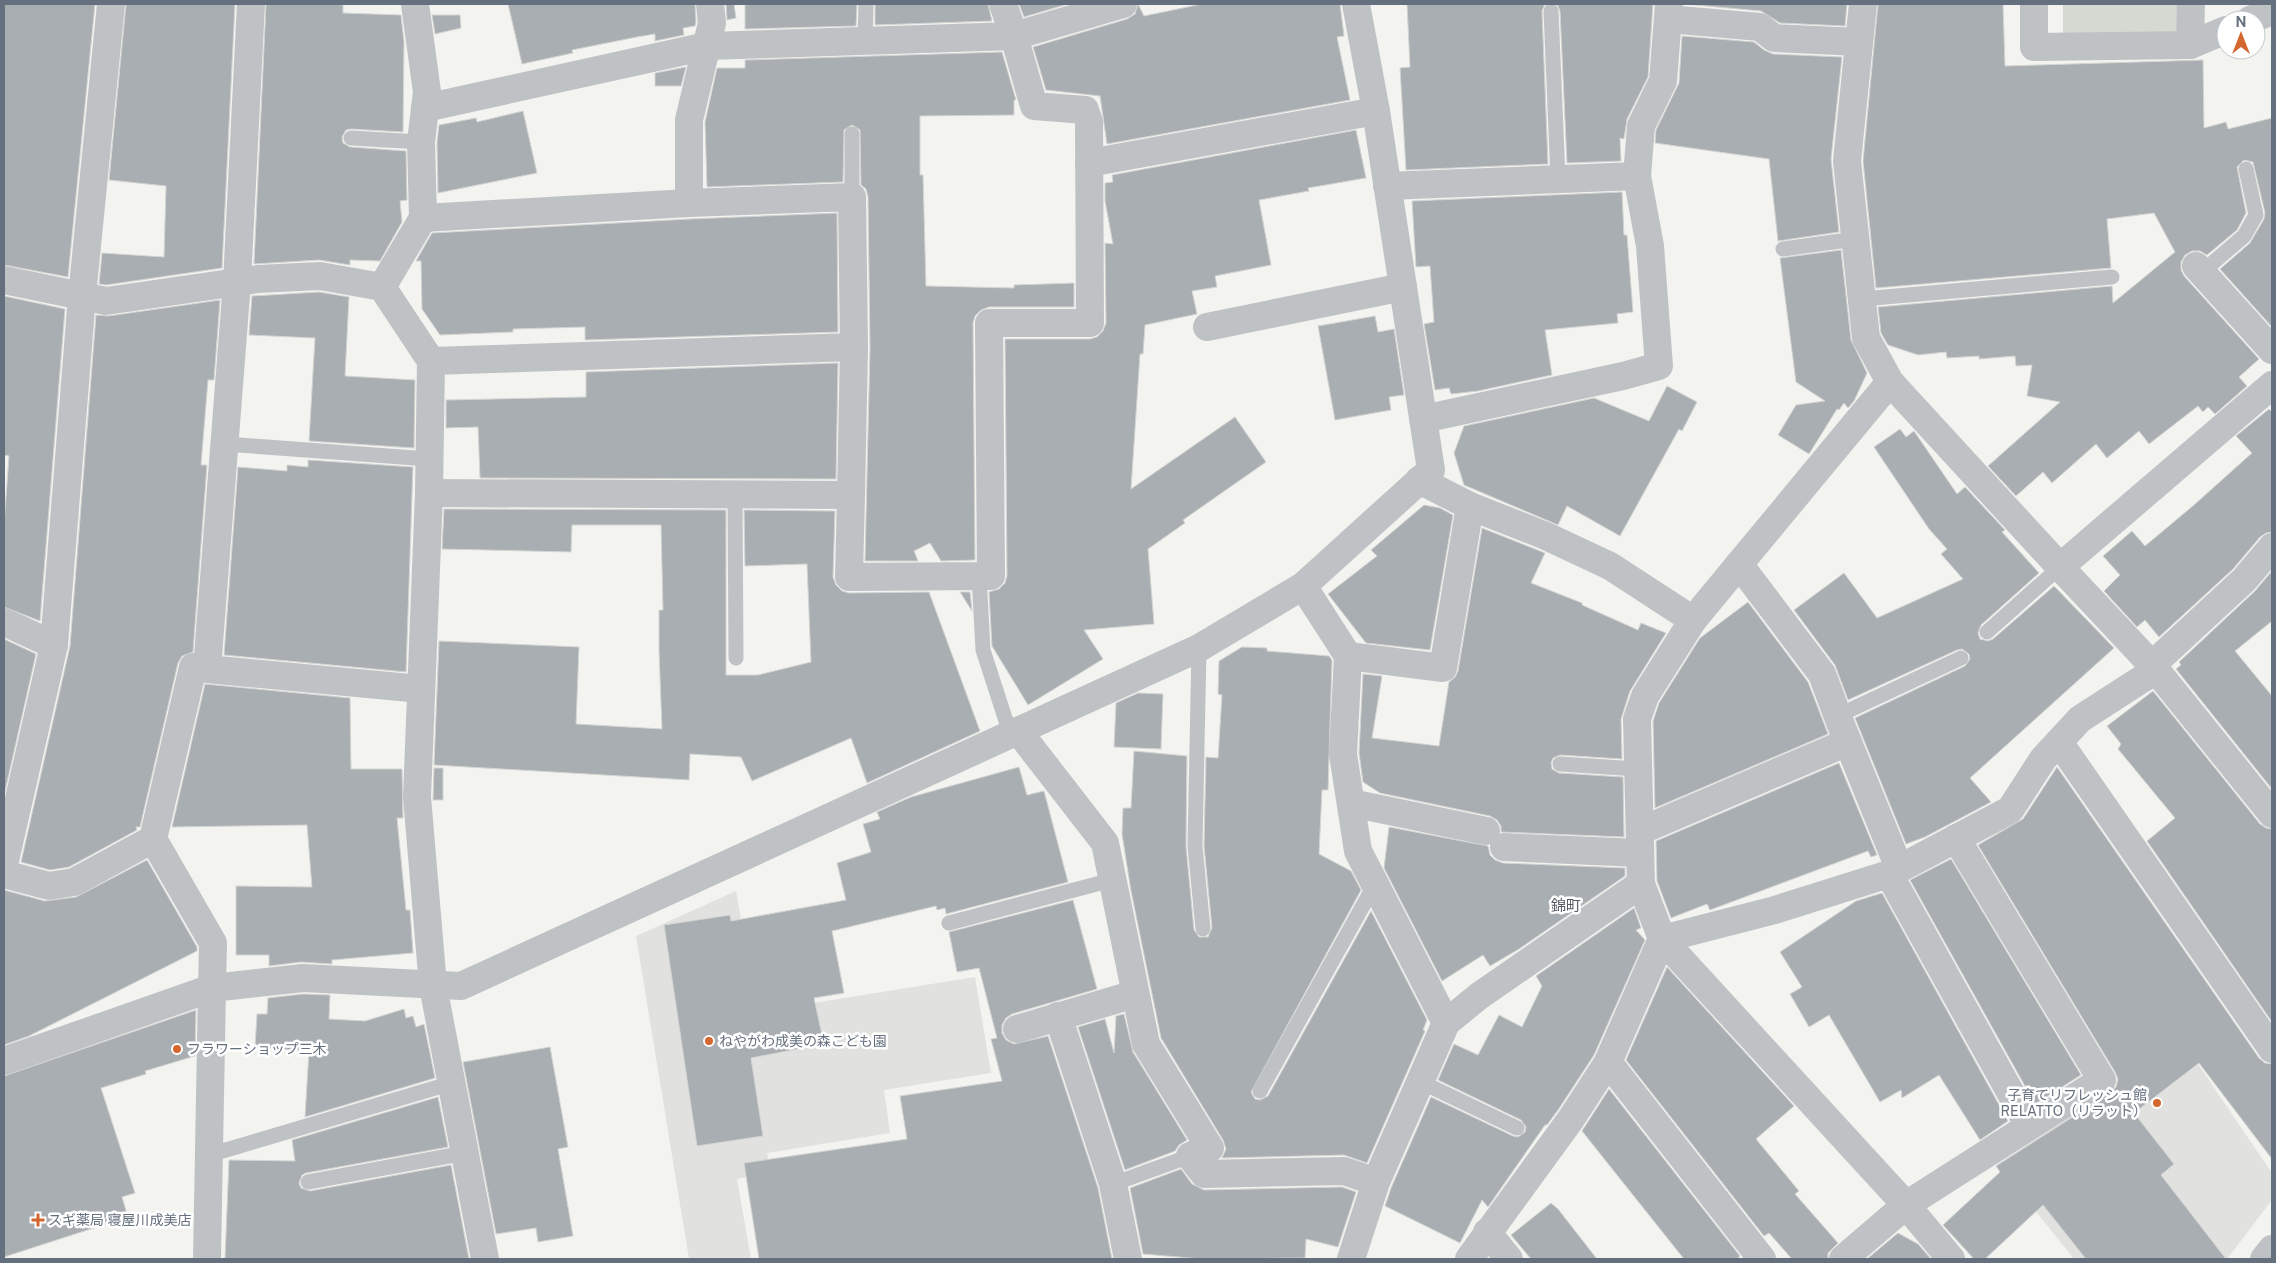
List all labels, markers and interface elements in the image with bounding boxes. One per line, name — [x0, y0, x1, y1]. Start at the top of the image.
north arrow — [2216, 10, 2266, 60]
text: N — [2236, 14, 2246, 30]
district label: 錦町 — [1551, 897, 1581, 914]
place label: ねやがわ成美の森こども園 — [719, 1033, 887, 1049]
marker: ねやがわ成美の森こども園 — [703, 1035, 715, 1047]
place label: フラワーショップ三木 — [187, 1041, 327, 1057]
marker: フラワーショップ三木 — [171, 1043, 183, 1055]
place label: 子育てリフレッシュ館 RELATTO（リラット） — [2001, 1087, 2147, 1119]
marker: 子育てリフレッシュ館 RELATTO（リラット） — [2151, 1097, 2163, 1109]
place label: スギ薬局 寝屋川成美店 — [48, 1212, 191, 1228]
marker: スギ薬局 寝屋川成美店 — [32, 1214, 44, 1226]

